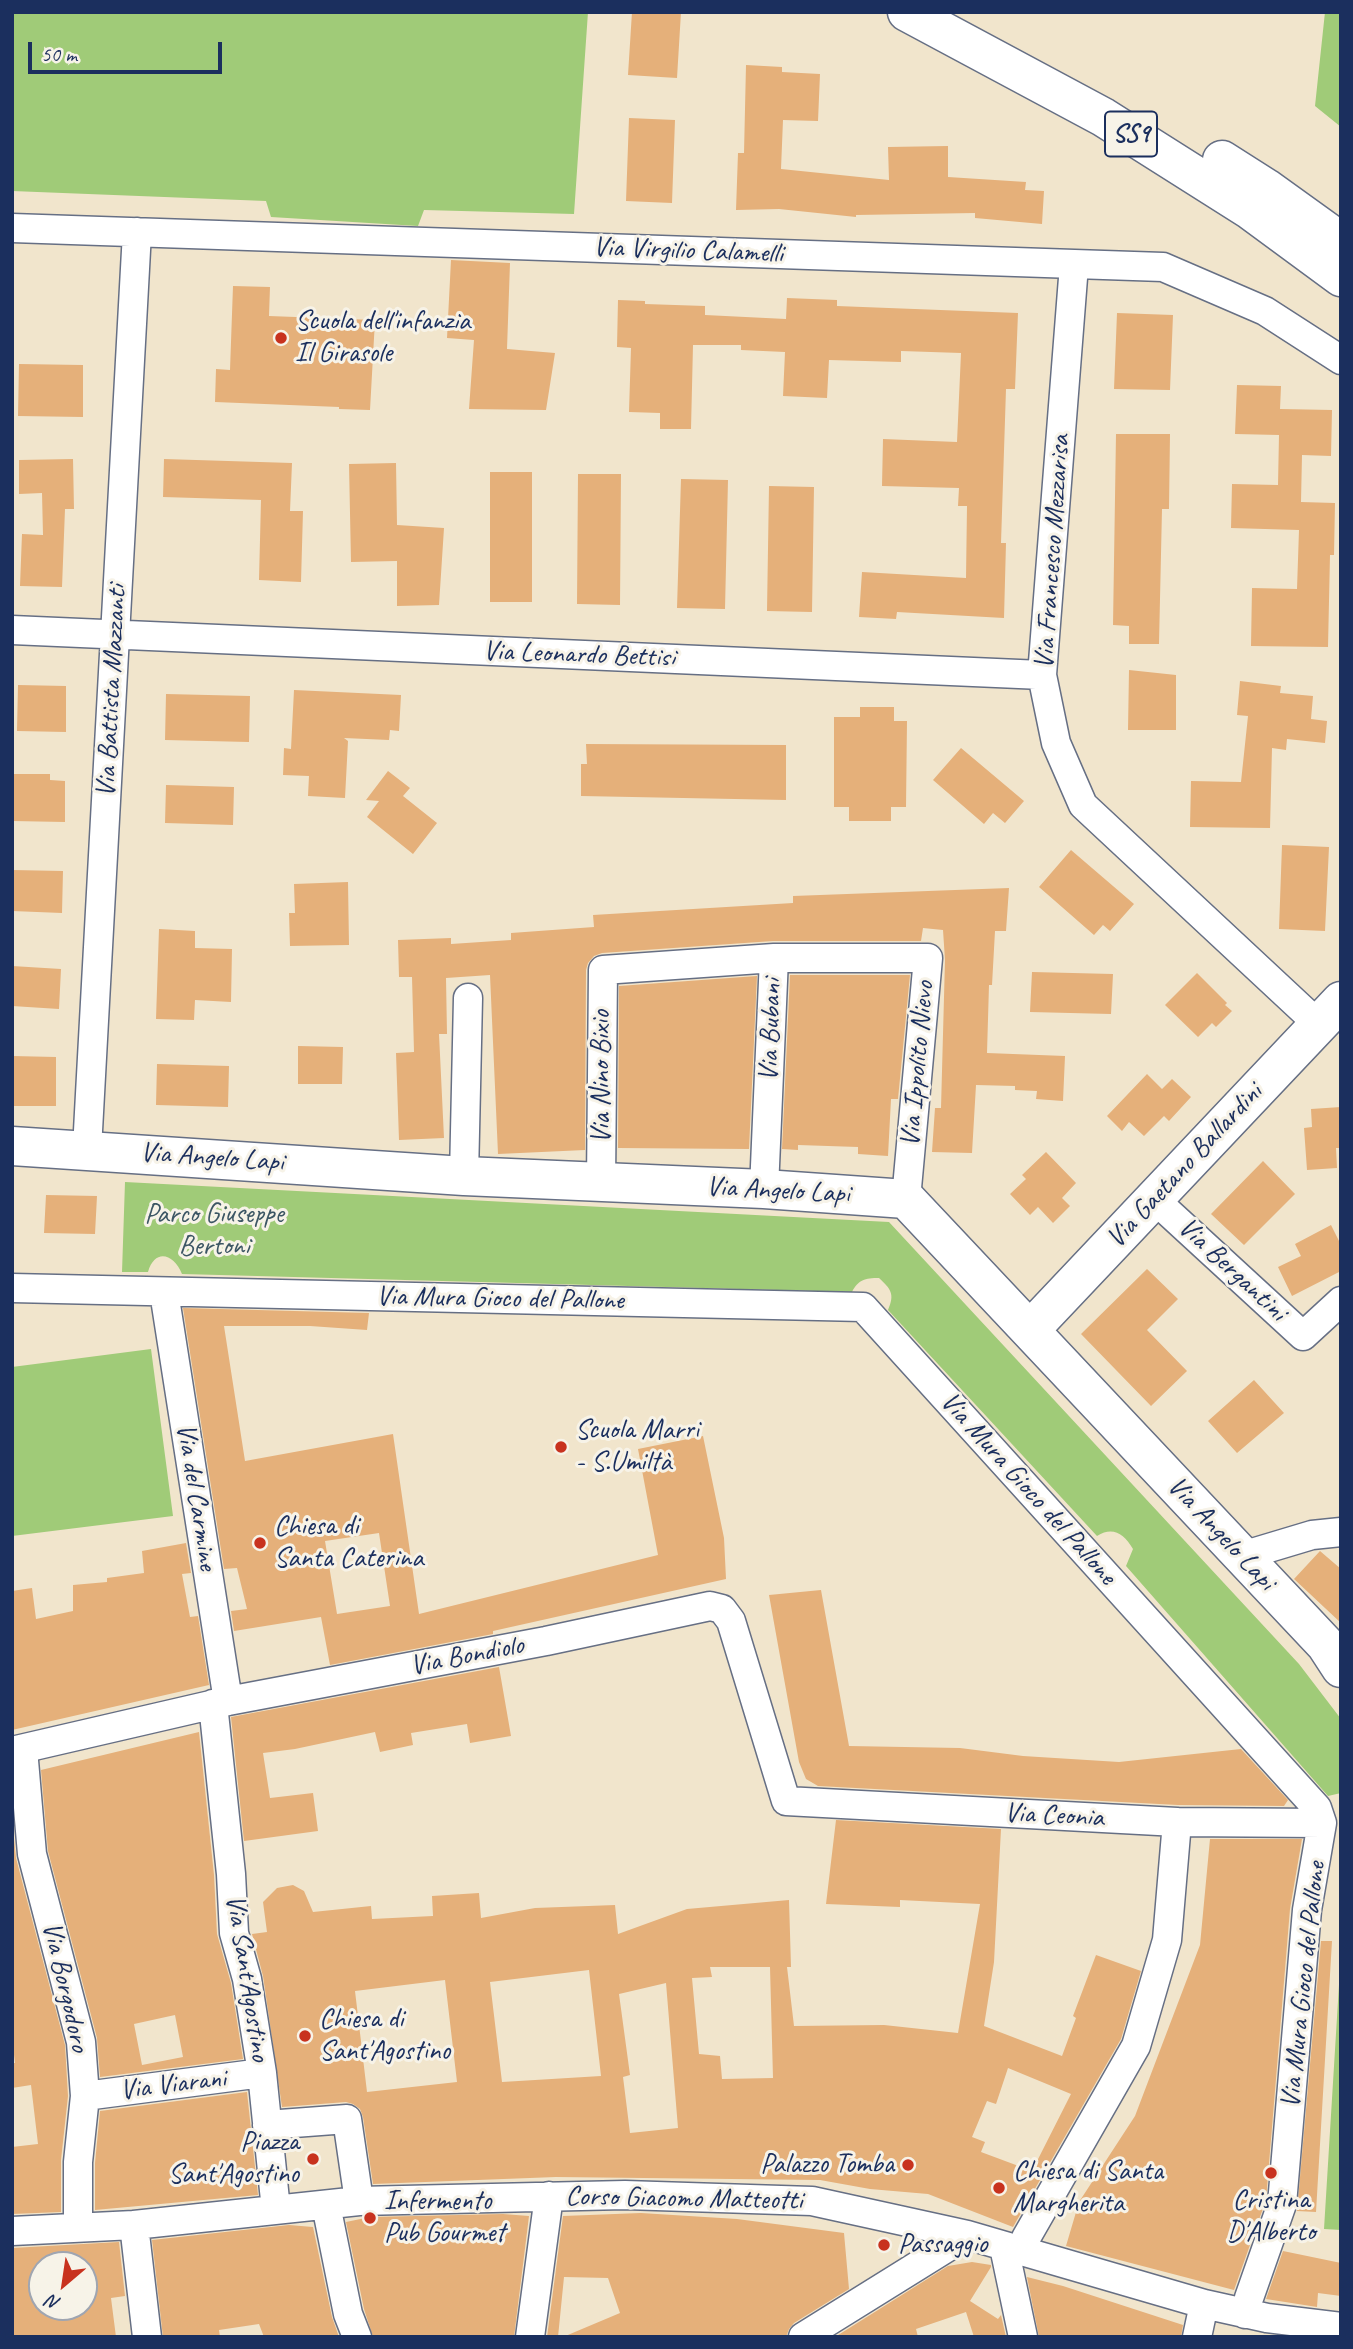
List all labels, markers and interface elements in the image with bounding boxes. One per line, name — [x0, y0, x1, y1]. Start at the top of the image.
scale bar — [32, 28, 226, 72]
text: 50 m — [41, 41, 77, 67]
road number: SS9 — [1105, 111, 1157, 156]
street label: Via Virgilio Calamelli — [592, 231, 784, 271]
place label: Scuola dell'infanzia Il Girasole — [295, 305, 470, 371]
marker: Scuola dell'infanzia Il Girasole — [273, 330, 289, 346]
street label: Via Francesco Mezzarisa — [1028, 434, 1078, 670]
street label: Via Battista Mazzanti — [90, 584, 134, 798]
street label: Via Leonardo Bettisi — [483, 635, 675, 675]
street label: Via Bubani — [752, 978, 790, 1082]
street label: Via Ippolito Nievo — [894, 980, 942, 1148]
street label: Via Nino Bixio — [585, 1010, 619, 1144]
street label: Via Gaetano Ballardini — [1100, 1076, 1270, 1256]
street label: Via Angelo Lapi — [139, 1136, 285, 1180]
street label: Via Angelo Lapi — [705, 1170, 851, 1212]
park label: Parco Giuseppe Bertoni — [144, 1198, 284, 1264]
street label: Via Bergantini — [1171, 1211, 1293, 1329]
street label: Via Mura Gioco del Pallone — [376, 1280, 624, 1318]
street label: Via Mura Gioco del Pallone — [933, 1386, 1123, 1592]
place label: Scuola Marri - S.Umiltà — [575, 1414, 699, 1480]
street label: Via del Carmine — [168, 1421, 224, 1573]
marker: Scuola Marri - S.Umiltà — [553, 1439, 569, 1455]
street label: Via Angelo Lapi — [1160, 1470, 1282, 1598]
place label: Chiesa di Santa Caterina — [274, 1510, 423, 1576]
marker: Chiesa di Santa Caterina — [252, 1535, 268, 1551]
street label: Via Bondiolo — [407, 1629, 527, 1683]
street label: Via Ceonia — [1004, 1797, 1104, 1835]
street label: Via Mura Gioco del Pallone — [1274, 1860, 1334, 2110]
street label: Via Sant'Agostino — [217, 1892, 277, 2064]
street label: Via Borgodoro — [34, 1919, 96, 2055]
place label: Chiesa di Sant'Agostino — [319, 2003, 450, 2069]
marker: Chiesa di Sant'Agostino — [297, 2028, 313, 2044]
street label: Via Viarani — [118, 2062, 228, 2108]
place label: Piazza Sant'Agostino — [168, 2126, 299, 2192]
place label: Palazzo Tomba — [760, 2148, 894, 2182]
marker: Piazza Sant'Agostino — [305, 2151, 321, 2167]
place label: Chiesa di Santa Margherita — [1013, 2155, 1163, 2221]
marker: Palazzo Tomba — [900, 2157, 916, 2173]
marker: Cristina D'Alberto — [1263, 2165, 1279, 2181]
street label: Corso Giacomo Matteotti — [565, 2180, 803, 2218]
marker: Chiesa di Santa Margherita — [991, 2180, 1007, 2196]
place label: Cristina D'Alberto — [1227, 2184, 1315, 2250]
place label: Infermento Pub Gourmet — [384, 2185, 505, 2251]
marker: Infermento Pub Gourmet — [362, 2210, 378, 2226]
place label: Passaggio — [898, 2228, 987, 2262]
marker: Passaggio — [876, 2237, 892, 2253]
north arrow — [28, 2251, 98, 2321]
text: N — [43, 2289, 65, 2316]

